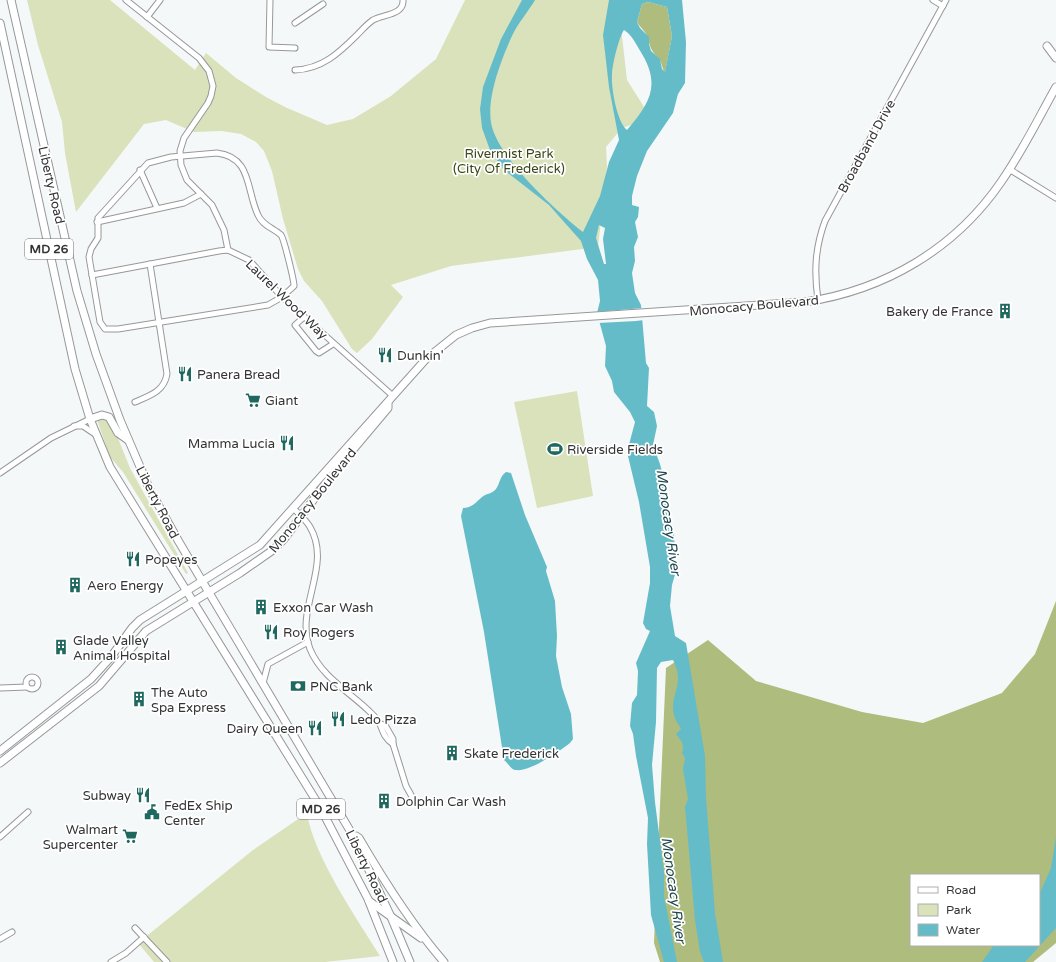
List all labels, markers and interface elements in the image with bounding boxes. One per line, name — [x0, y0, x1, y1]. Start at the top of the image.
street label: Broadband Drive — [835, 97, 899, 196]
street label: Liberty Road — [34, 145, 68, 226]
park label: Rivermist Park (City Of Frederick) — [453, 146, 565, 177]
road number: MD 26 — [25, 239, 73, 259]
street label: Laurel Wood Way — [242, 256, 331, 343]
street label: Monocacy Boulevard — [689, 292, 820, 320]
building icon: Bakery de France — [996, 302, 1014, 320]
place label: Bakery de France — [886, 304, 993, 320]
restaurant icon: Dunkin' — [376, 346, 394, 364]
place label: Dunkin' — [397, 348, 444, 364]
restaurant icon: Panera Bread — [176, 365, 194, 383]
place label: Panera Bread — [197, 367, 280, 383]
supermarket icon: Giant — [244, 391, 262, 409]
place label: Giant — [265, 393, 298, 409]
restaurant icon: Mamma Lucia — [278, 434, 296, 452]
place label: Mamma Lucia — [188, 436, 275, 452]
sports icon: Riverside Fields — [546, 440, 564, 458]
place label: Riverside Fields — [567, 442, 663, 458]
street label: Monocacy Boulevard — [266, 445, 360, 556]
street label: Liberty Road — [132, 464, 182, 541]
water label: Monocacy River — [653, 468, 685, 578]
restaurant icon: Popeyes — [124, 550, 142, 568]
place label: Popeyes — [145, 552, 197, 568]
building icon: Aero Energy — [66, 576, 84, 594]
place label: Aero Energy — [87, 578, 163, 594]
building icon: Exxon Car Wash — [252, 598, 270, 616]
place label: Exxon Car Wash — [273, 600, 373, 616]
restaurant icon: Roy Rogers — [262, 623, 280, 641]
place label: Roy Rogers — [283, 625, 354, 641]
place label: Glade Valley Animal Hospital — [73, 633, 170, 664]
building icon: Glade Valley Animal Hospital — [52, 638, 70, 656]
bank icon: PNC Bank — [289, 677, 307, 695]
place label: PNC Bank — [310, 679, 373, 695]
place label: The Auto Spa Express — [151, 685, 226, 716]
building icon: The Auto Spa Express — [130, 690, 148, 708]
restaurant icon: Ledo Pizza — [329, 710, 347, 728]
place label: Ledo Pizza — [350, 712, 416, 728]
restaurant icon: Dairy Queen — [306, 719, 324, 737]
place label: Dairy Queen — [226, 721, 303, 737]
building icon: Skate Frederick — [443, 744, 461, 762]
place label: Skate Frederick — [464, 746, 559, 762]
restaurant icon: Subway — [134, 786, 152, 804]
place label: Subway — [83, 788, 131, 804]
building icon: Dolphin Car Wash — [375, 792, 393, 810]
place label: Dolphin Car Wash — [396, 794, 506, 810]
place label: FedEx Ship Center — [164, 798, 233, 829]
road number: MD 26 — [297, 799, 345, 819]
public building icon: FedEx Ship Center — [143, 803, 161, 821]
place label: Walmart Supercenter — [43, 822, 118, 853]
supermarket icon: Walmart Supercenter — [121, 827, 139, 845]
street label: Liberty Road — [342, 827, 391, 906]
water label: Monocacy River — [658, 836, 690, 946]
legend — [910, 874, 1040, 946]
text: Road — [946, 883, 976, 897]
text: Park — [946, 903, 972, 917]
text: Water — [946, 923, 981, 937]

